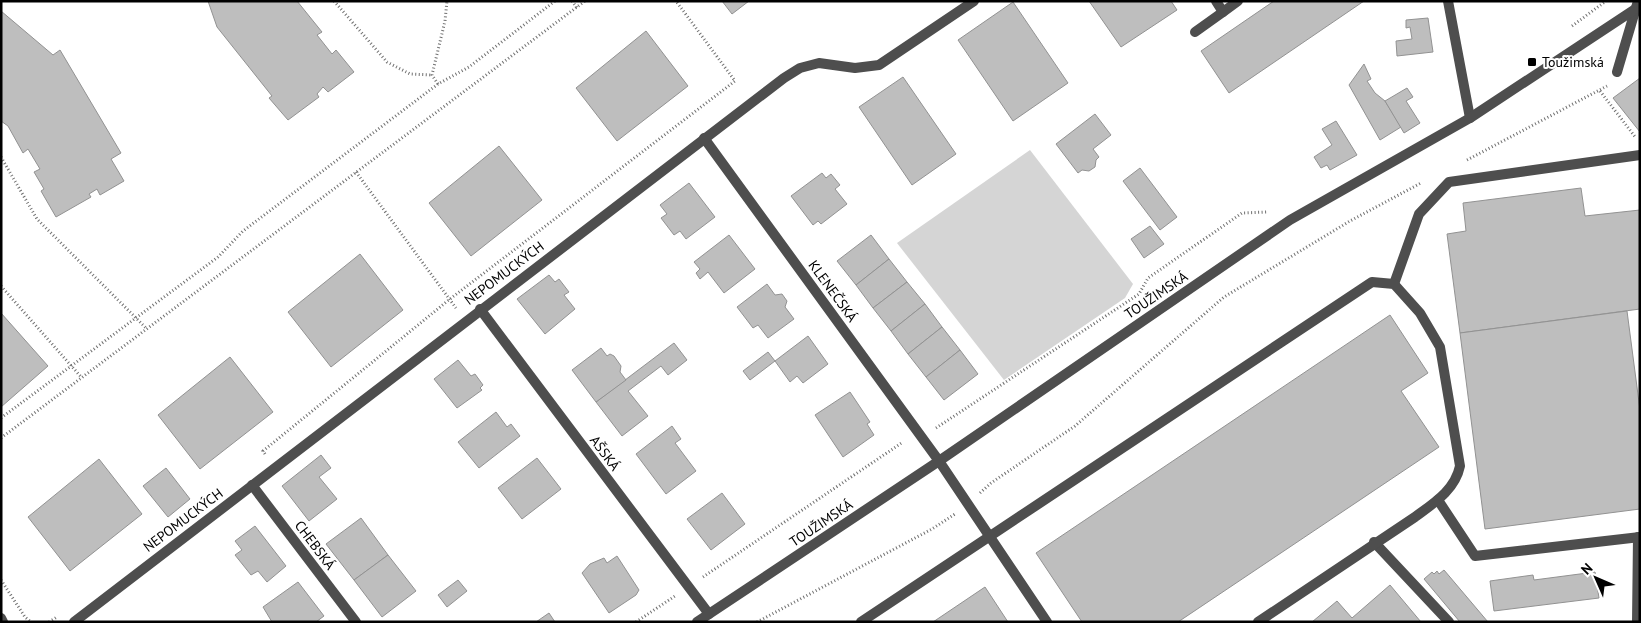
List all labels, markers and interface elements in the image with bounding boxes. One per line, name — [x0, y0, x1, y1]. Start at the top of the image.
place label: Toužimská — [1542, 53, 1604, 71]
marker: Toužimská — [1526, 56, 1538, 68]
street label: NEPOMUCKÝCH — [461, 237, 547, 309]
street label: KLENEČSKÁ — [805, 257, 862, 326]
street label: TOUŽIMSKÁ — [1121, 267, 1192, 323]
street label: AŠSKÁ — [586, 432, 625, 475]
street label: NEPOMUCKÝCH — [140, 484, 226, 556]
street label: TOUŽIMSKÁ — [786, 495, 857, 551]
street label: CHEBSKÁ — [291, 517, 340, 574]
north arrow — [1571, 553, 1621, 603]
text: N — [1577, 559, 1596, 578]

